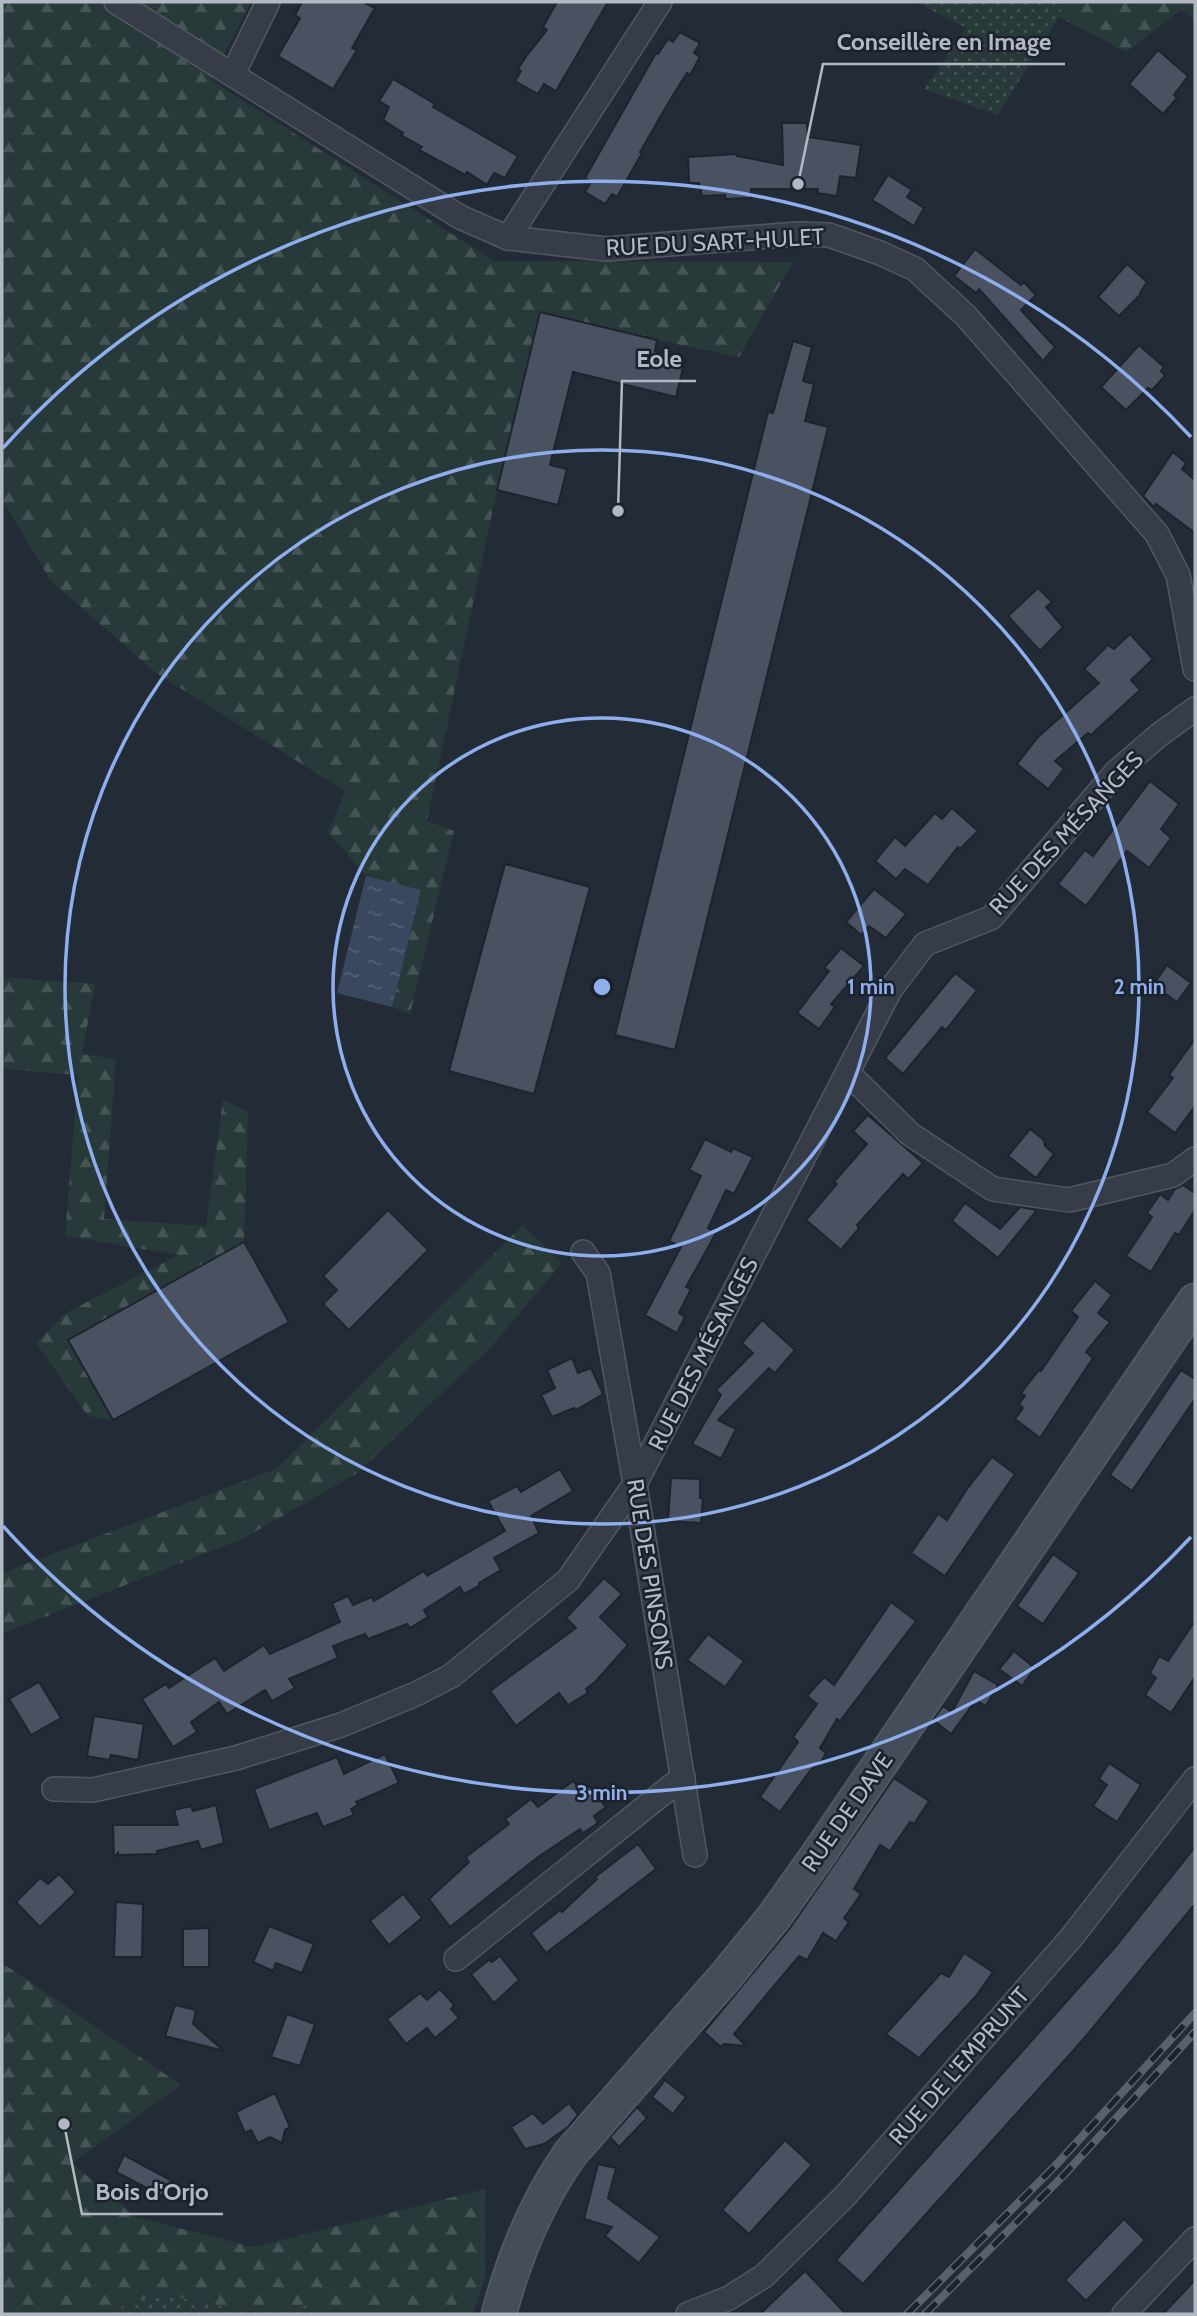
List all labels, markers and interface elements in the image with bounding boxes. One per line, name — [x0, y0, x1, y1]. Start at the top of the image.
callout: Conseillère en Image — [823, 19, 1065, 64]
text: Conseillère en Image — [837, 27, 1051, 56]
street label: RUE DU SART-HULET — [605, 222, 825, 262]
callout: Eole — [622, 336, 696, 381]
text: Eole — [636, 344, 682, 373]
street label: RUE DES MÉSANGES — [982, 745, 1149, 921]
text: 1 min — [847, 974, 895, 999]
text: 2 min — [1114, 974, 1164, 999]
centre of rings — [590, 975, 614, 999]
street label: RUE DES MÉSANGES — [641, 1252, 764, 1455]
street label: RUE DES PINSONS — [621, 1477, 679, 1671]
street label: RUE DE DAVE — [796, 1747, 898, 1877]
text: 3 min — [577, 1780, 627, 1805]
street label: RUE DE L'EMPRUNT — [883, 1981, 1035, 2151]
callout: Bois d'Orjo — [82, 2169, 223, 2214]
text: Bois d'Orjo — [95, 2177, 209, 2206]

